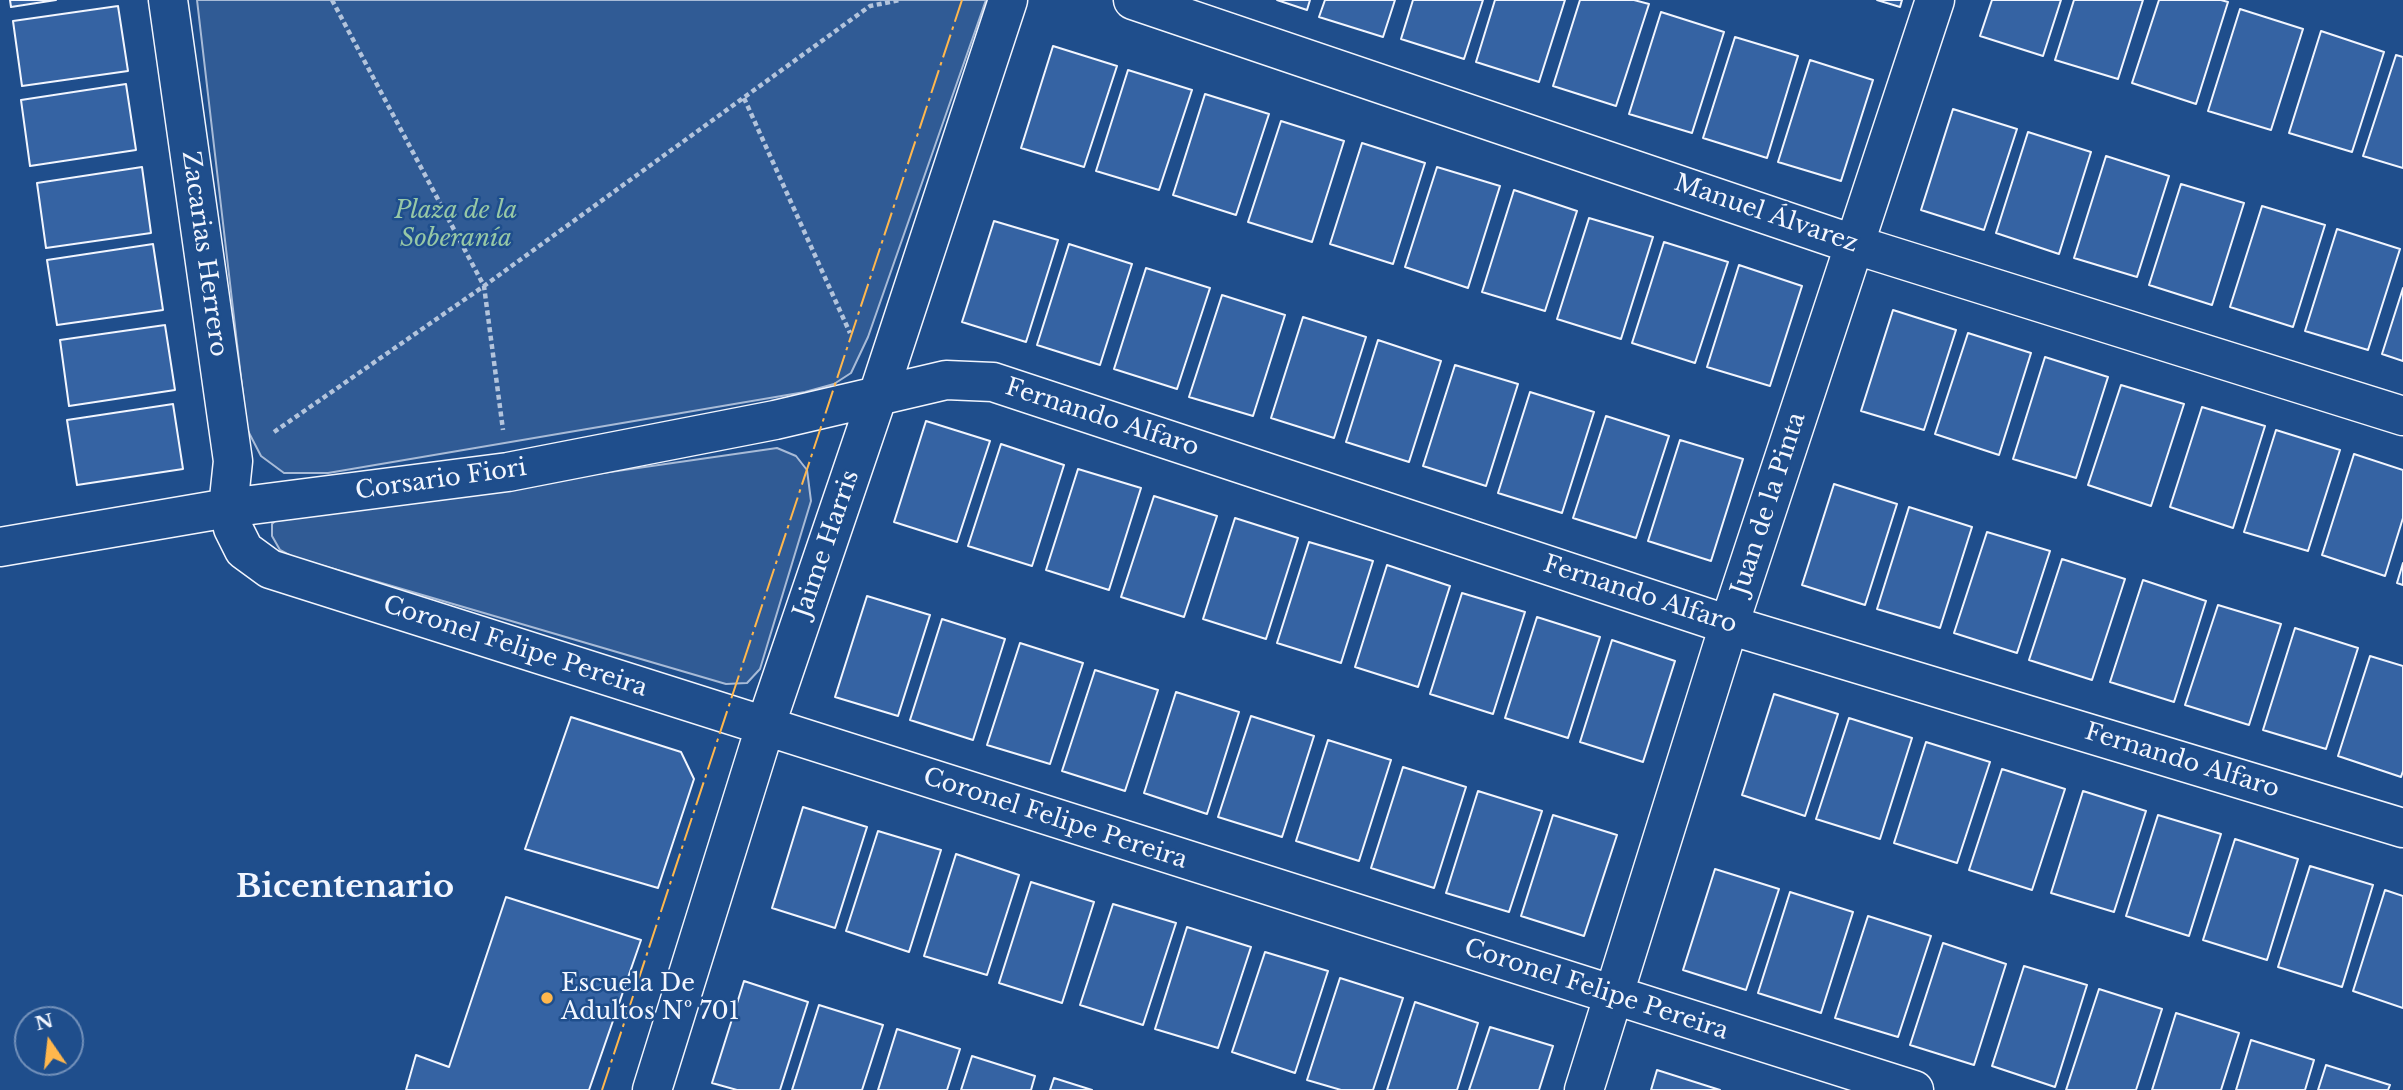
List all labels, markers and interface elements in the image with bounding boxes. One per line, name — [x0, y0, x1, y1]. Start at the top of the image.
street label: Zacarias Herrero — [175, 149, 233, 359]
street label: Manuel Álvarez — [1670, 169, 1862, 259]
park label: Plaza de la Soberanía — [395, 197, 517, 253]
street label: Fernando Alfaro — [1002, 373, 1202, 463]
street label: Juan de la Pinta — [1726, 409, 1812, 599]
street label: Corsario Fiori — [354, 454, 528, 506]
street label: Jaime Harris — [788, 467, 866, 621]
street label: Fernando Alfaro — [1540, 550, 1740, 640]
street label: Coronel Felipe Pereira — [379, 591, 651, 703]
street label: Fernando Alfaro — [2081, 718, 2283, 804]
street label: Coronel Felipe Pereira — [919, 763, 1191, 875]
district label: Bicentenario — [236, 869, 454, 907]
street label: Coronel Felipe Pereira — [1460, 934, 1732, 1046]
place label: Escuela De Adultos Nº 701 — [561, 970, 739, 1026]
marker: Escuela De Adultos Nº 701 — [539, 990, 555, 1006]
north arrow — [14, 1006, 84, 1076]
text: N — [33, 1009, 56, 1035]

